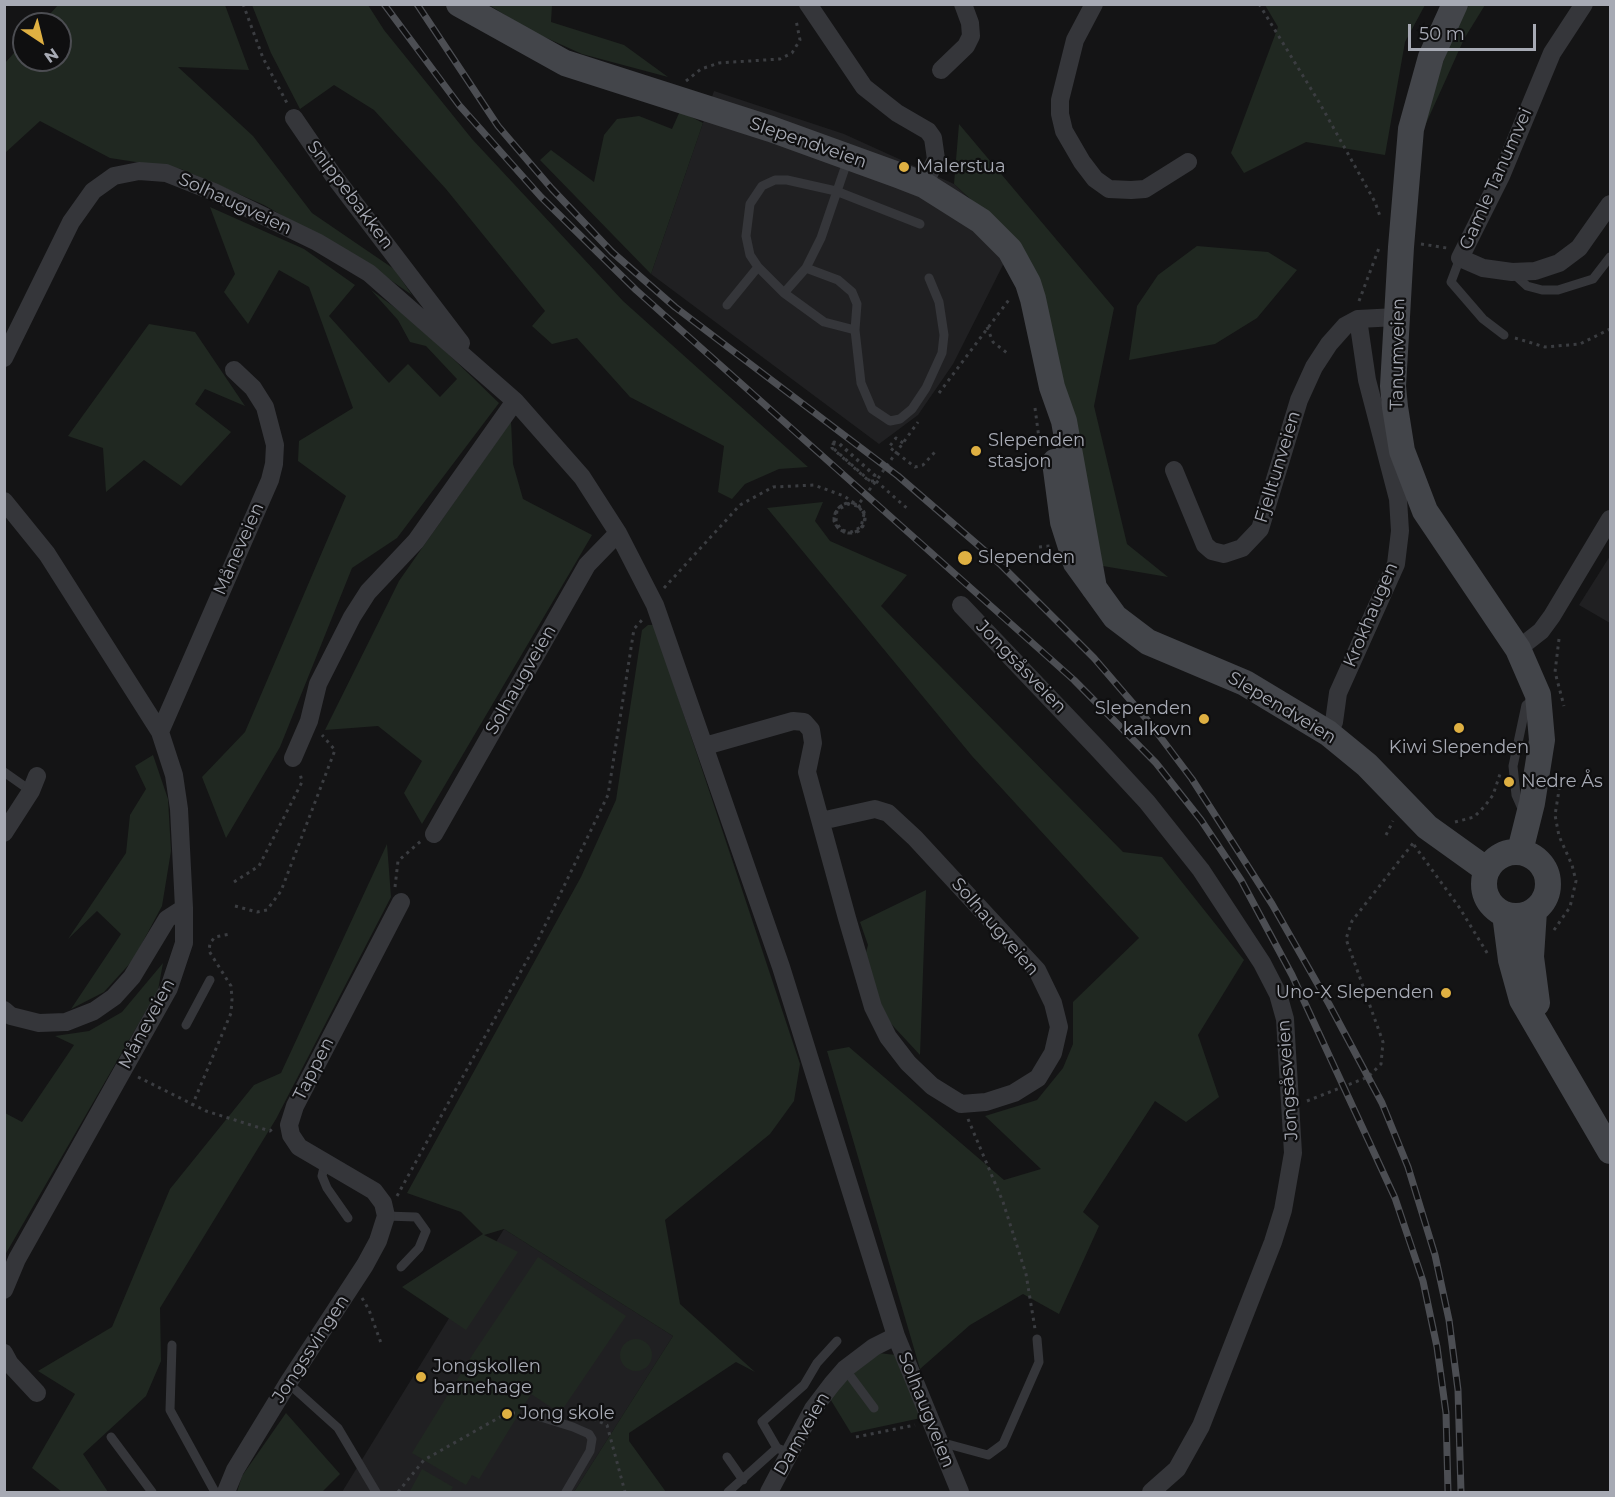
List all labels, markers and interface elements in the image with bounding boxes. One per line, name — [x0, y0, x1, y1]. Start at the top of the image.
north arrow — [12, 12, 72, 72]
scale bar — [1411, 12, 1538, 50]
text: 50 m — [1419, 23, 1465, 45]
text: N — [41, 44, 62, 67]
street label: Gamle Tanumvei — [1455, 105, 1537, 253]
street label: Slependveien — [747, 113, 869, 173]
street label: Snippebakken — [302, 136, 398, 254]
place label: Malerstua — [916, 156, 1006, 178]
marker: Malerstua — [897, 160, 911, 174]
street label: Solhaugveien — [175, 168, 295, 240]
street label: Tanumveien — [1386, 298, 1410, 410]
street label: Fjelltunveien — [1251, 408, 1305, 526]
place label: Slependen stasjon — [988, 430, 1085, 472]
marker: Slependen stasjon — [969, 444, 983, 458]
street label: Måneveien — [209, 499, 269, 599]
place label: Slependen — [978, 547, 1075, 569]
marker: Slependen — [956, 549, 974, 567]
street label: Krokhaugen — [1339, 559, 1403, 671]
street label: Jongsåsveien — [971, 616, 1071, 718]
street label: Solhaugveien — [481, 621, 561, 739]
street label: Slependveien — [1224, 667, 1340, 749]
place label: Slependen kalkovn — [1095, 698, 1192, 740]
marker: Slependen kalkovn — [1197, 712, 1211, 726]
marker: Kiwi Slependen — [1452, 721, 1466, 735]
place label: Kiwi Slependen — [1389, 737, 1529, 759]
place label: Nedre Ås — [1521, 771, 1603, 793]
marker: Nedre Ås — [1502, 775, 1516, 789]
street label: Solhaugveien — [947, 874, 1043, 980]
street label: Måneveien — [114, 975, 180, 1073]
place label: Uno-X Slependen — [1276, 982, 1434, 1004]
marker: Uno-X Slependen — [1439, 986, 1453, 1000]
street label: Jongsåsveien — [1273, 1019, 1303, 1141]
street label: Tappen — [289, 1034, 339, 1104]
street label: Jongssvingen — [268, 1291, 354, 1407]
street label: Solhaugveien — [893, 1349, 959, 1471]
place label: Jongskollen barnehage — [433, 1356, 541, 1398]
marker: Jongskollen barnehage — [414, 1370, 428, 1384]
street label: Damveien — [769, 1388, 835, 1480]
place label: Jong skole — [519, 1403, 615, 1425]
marker: Jong skole — [500, 1407, 514, 1421]

